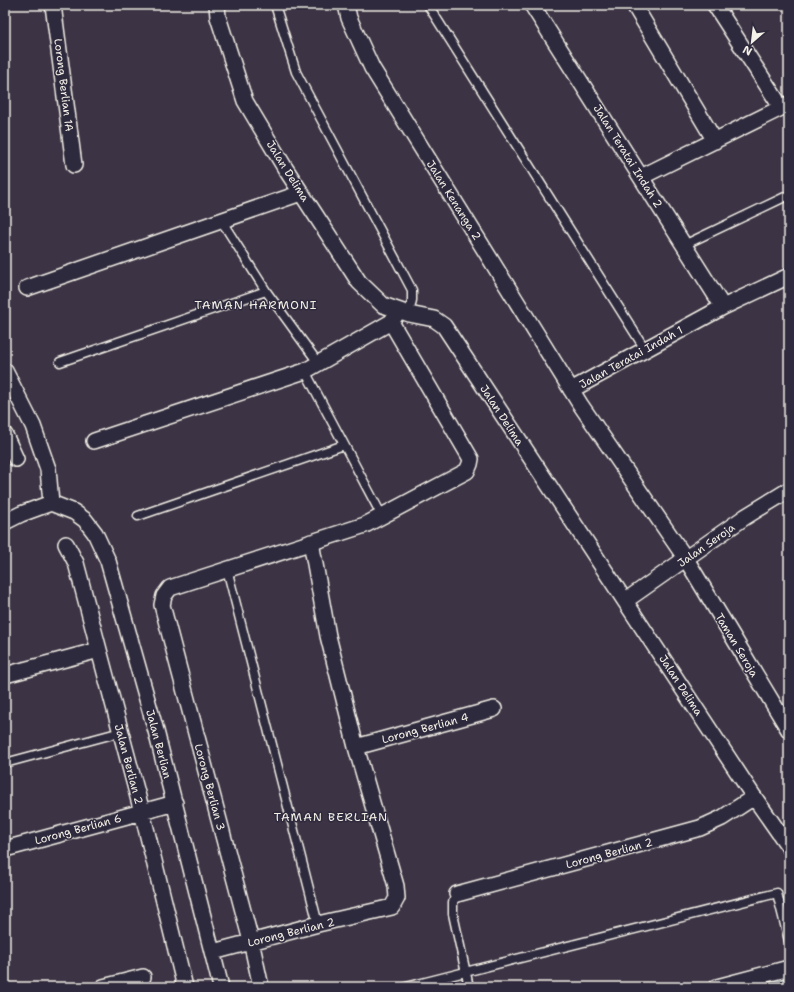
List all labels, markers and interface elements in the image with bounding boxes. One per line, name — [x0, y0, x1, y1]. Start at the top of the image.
north arrow — [732, 22, 772, 62]
street label: Lorong Berlian 1A — [50, 38, 77, 133]
text: N — [740, 42, 755, 59]
street label: Jalan Teratai Indah 2 — [590, 102, 666, 211]
street label: Jalan Delima — [263, 138, 312, 205]
street label: Jalan Kenanga 2 — [423, 157, 484, 243]
district label: TAMAN HARMONI — [195, 297, 317, 313]
street label: Jalan Teratai Indah 1 — [577, 323, 686, 392]
street label: Jalan Delima — [476, 382, 527, 449]
street label: Jalan Seroja — [675, 520, 738, 571]
street label: Taman Seroja — [712, 611, 762, 680]
street label: Jalan Delima — [655, 652, 706, 719]
street label: Jalan Berlian — [142, 708, 175, 781]
street label: Lorong Berlian 4 — [380, 710, 470, 747]
street label: Jalan Berlian 2 — [111, 722, 146, 806]
street label: Lorong Berlian 3 — [191, 742, 228, 832]
district label: TAMAN BERLIAN — [274, 809, 388, 825]
street label: Lorong Berlian 6 — [33, 811, 123, 848]
street label: Lorong Berlian 2 — [564, 835, 654, 872]
street label: Lorong Berlian 2 — [246, 914, 336, 951]

